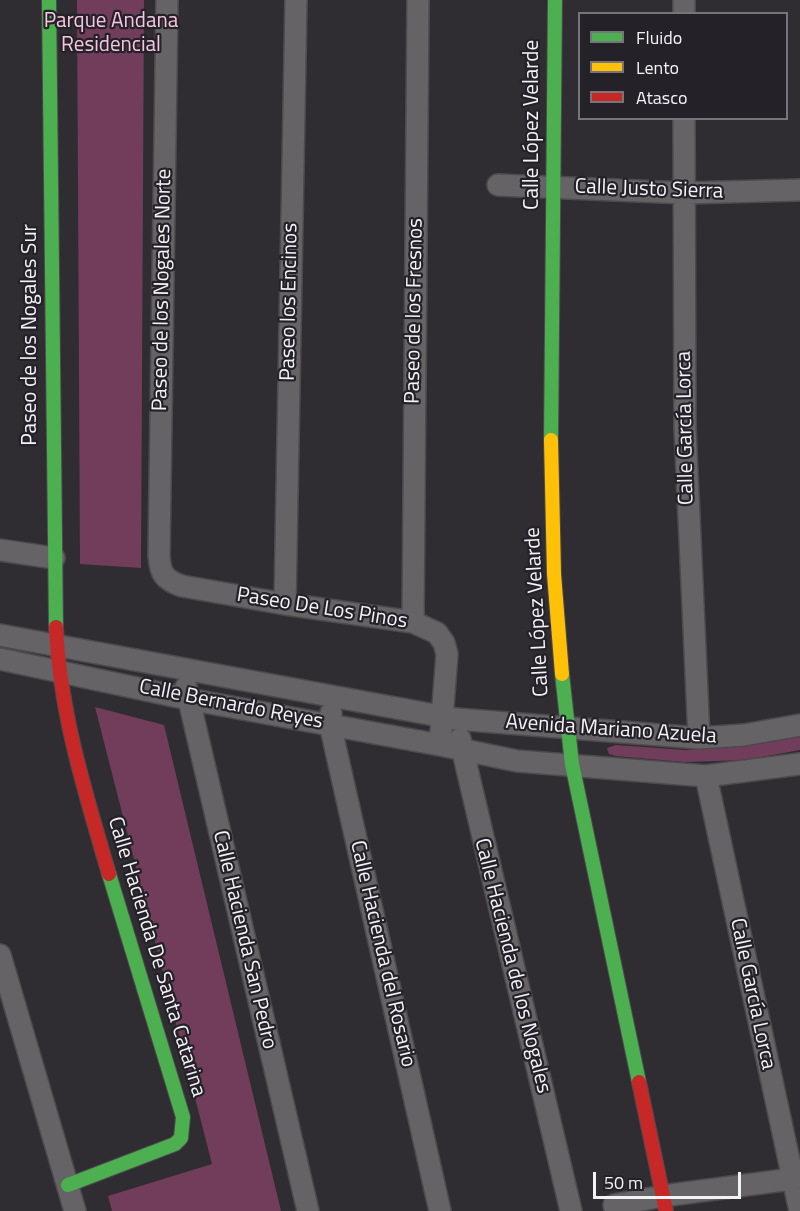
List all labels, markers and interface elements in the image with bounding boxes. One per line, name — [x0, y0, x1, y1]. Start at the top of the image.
park label: Parque Andana Residencial — [44, 9, 178, 59]
legend — [578, 12, 788, 120]
text: Fluido — [636, 24, 682, 51]
street label: Calle López Velarde — [520, 40, 546, 210]
text: Lento — [636, 54, 679, 81]
text: Atasco — [636, 84, 687, 111]
street label: Paseo de los Nogales Norte — [148, 169, 178, 411]
street label: Calle Justo Sierra — [574, 175, 724, 205]
street label: Paseo de los Fresnos — [401, 218, 429, 404]
street label: Paseo los Encinos — [276, 223, 304, 381]
street label: Paseo de los Nogales Sur — [18, 224, 44, 446]
street label: Calle García Lorca — [672, 351, 700, 505]
street label: Calle López Velarde — [521, 526, 555, 698]
street label: Paseo De Los Pinos — [235, 583, 409, 635]
street label: Calle Bernardo Reyes — [137, 675, 325, 735]
street label: Avenida Mariano Azuela — [505, 710, 717, 750]
street label: Calle Hacienda De Santa Catarina — [101, 814, 211, 1100]
street label: Calle Hacienda San Pedro — [207, 828, 281, 1052]
street label: Calle Hacienda de los Nogales — [468, 836, 556, 1096]
street label: Calle Hacienda del Rosario — [344, 838, 420, 1070]
street label: Calle García Lorca — [724, 916, 780, 1072]
scale bar — [596, 1160, 744, 1198]
text: 50 m — [604, 1169, 643, 1196]

